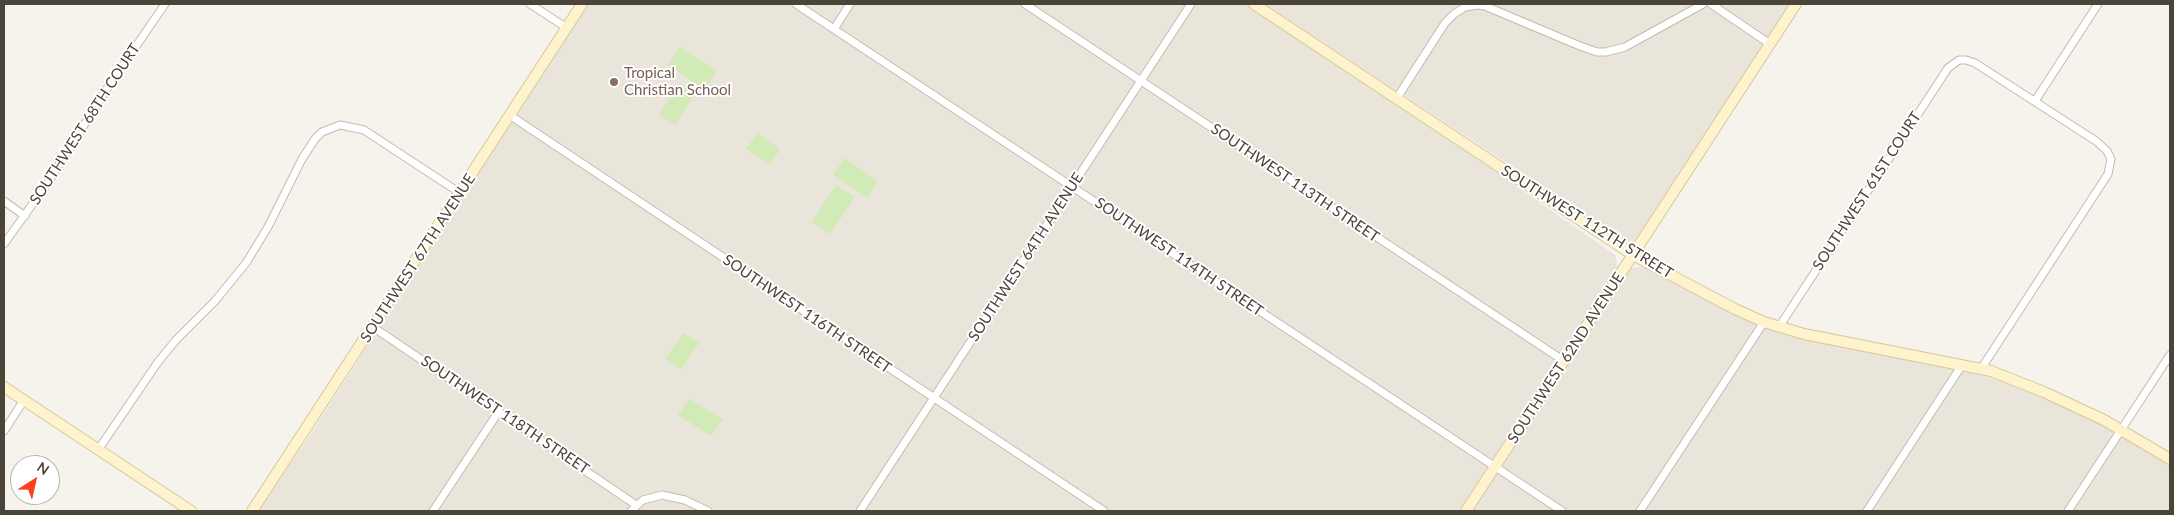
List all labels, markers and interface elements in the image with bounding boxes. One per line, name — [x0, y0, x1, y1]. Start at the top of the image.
street label: SOUTHWEST 68TH COURT — [26, 40, 144, 208]
place label: Tropical Christian School — [624, 64, 731, 99]
marker: Tropical Christian School — [608, 76, 620, 88]
street label: SOUTHWEST 61ST COURT — [1809, 108, 1925, 274]
street label: SOUTHWEST 113TH STREET — [1207, 120, 1383, 246]
street label: SOUTHWEST 112TH STREET — [1498, 162, 1676, 282]
street label: SOUTHWEST 64TH AVENUE — [965, 169, 1087, 345]
street label: SOUTHWEST 67TH AVENUE — [357, 170, 479, 346]
street label: SOUTHWEST 114TH STREET — [1091, 194, 1267, 320]
street label: SOUTHWEST 116TH STREET — [719, 251, 895, 377]
street label: SOUTHWEST 62ND AVENUE — [1504, 269, 1628, 447]
street label: SOUTHWEST 118TH STREET — [417, 352, 593, 478]
north arrow — [10, 455, 60, 505]
text: N — [34, 458, 53, 478]

